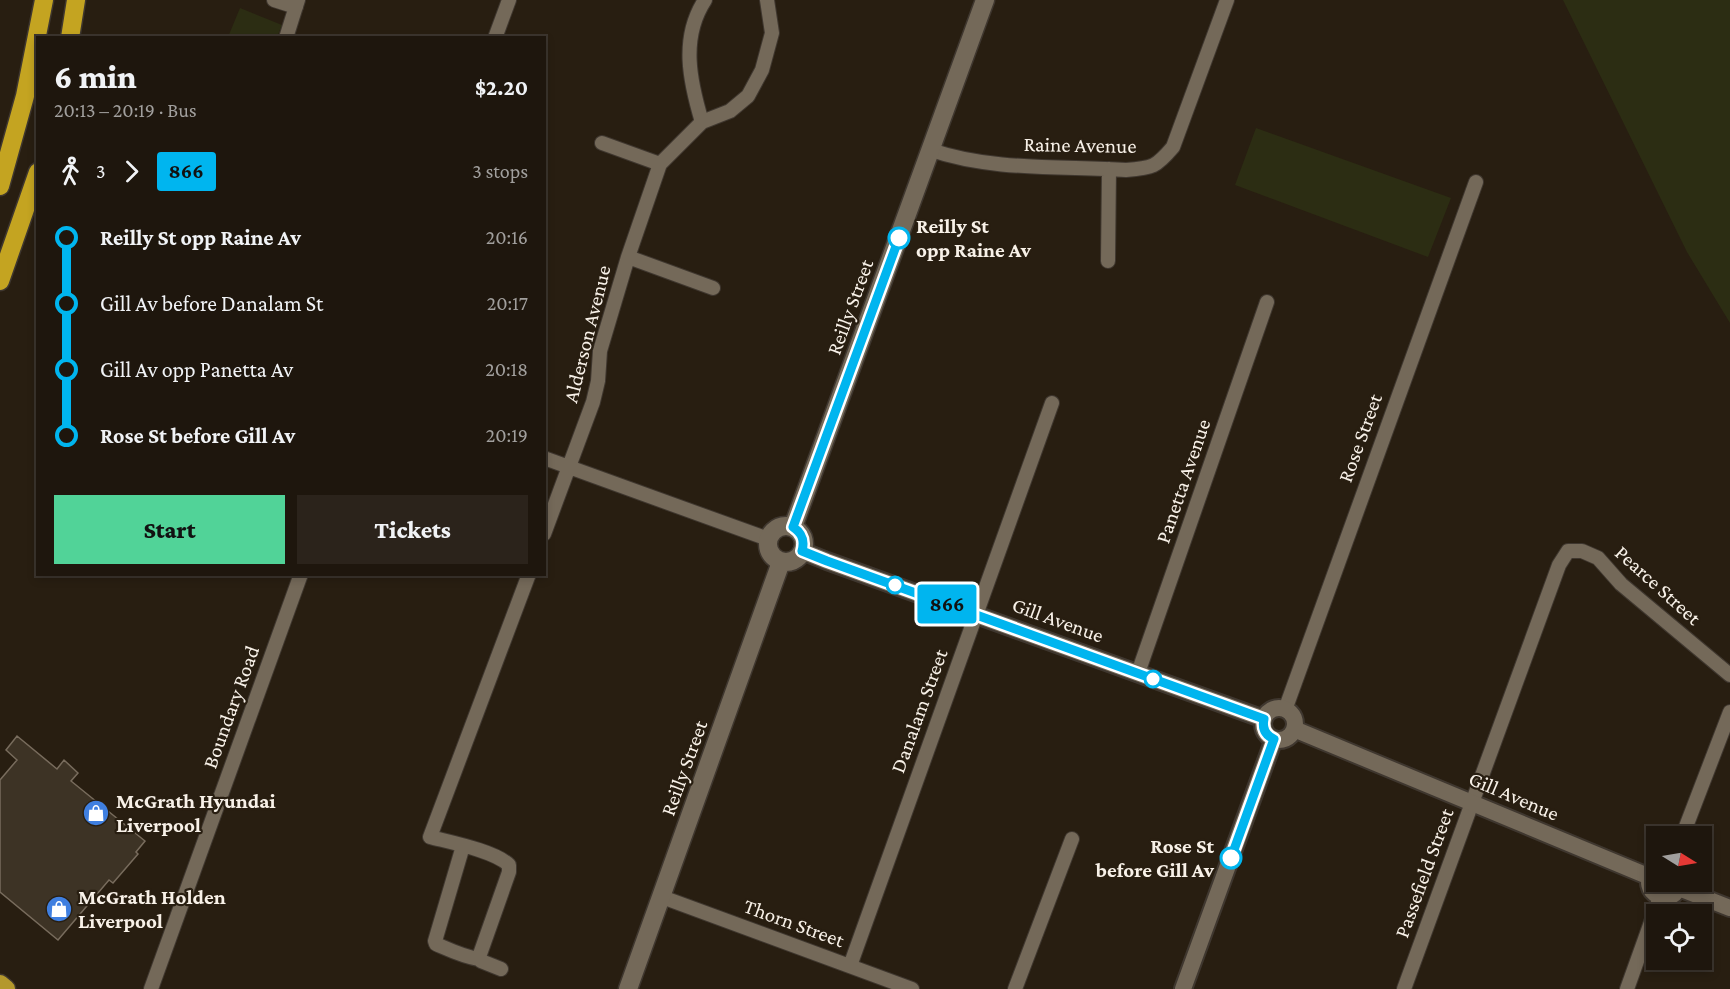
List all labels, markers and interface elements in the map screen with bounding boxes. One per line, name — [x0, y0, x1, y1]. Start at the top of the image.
text: 6 min — [54, 58, 137, 95]
text: $2.20 — [475, 75, 528, 100]
text: 20:13 – 20:19 · Bus — [54, 99, 197, 121]
street label: Raine Avenue — [1023, 132, 1137, 158]
icon: walk — [54, 155, 87, 188]
icon: forward — [115, 155, 148, 188]
text: 866 — [169, 159, 204, 183]
text: 3 — [96, 160, 106, 182]
text: 3 stops — [472, 160, 528, 182]
place label: Reilly St opp Raine Av — [916, 214, 1032, 262]
text: Reilly St opp Raine Av — [100, 225, 301, 250]
text: 20:16 — [486, 226, 528, 248]
marker: Reilly St opp Raine Av — [888, 227, 910, 249]
street label: Reilly Street — [822, 255, 879, 358]
street label: Alderson Avenue — [558, 263, 616, 405]
text: Gill Av before Danalam St — [100, 291, 323, 316]
text: 20:17 — [487, 292, 528, 314]
text: Gill Av opp Panetta Av — [100, 357, 293, 382]
text: 20:18 — [485, 358, 528, 380]
street label: Rose Street — [1333, 389, 1387, 486]
street label: Panetta Avenue — [1151, 416, 1215, 546]
text: Rose St before Gill Av — [100, 423, 295, 448]
text: 20:19 — [486, 424, 528, 446]
button: Start — [54, 495, 285, 564]
button: Tickets — [297, 495, 528, 564]
street label: Pearce Street — [1610, 540, 1707, 630]
unlabelled marker — [886, 576, 904, 594]
line badge: 866 — [912, 584, 982, 624]
text: 866 — [929, 592, 965, 616]
street label: Gill Avenue — [1009, 592, 1107, 648]
street label: Boundary Road — [198, 642, 264, 772]
street label: Danalam Street — [885, 645, 953, 776]
unlabelled marker — [1144, 670, 1162, 688]
street label: Reilly Street — [656, 716, 713, 819]
street label: Gill Avenue — [1465, 766, 1563, 826]
place label: McGrath Hyundai Liverpool — [116, 789, 276, 837]
shop icon: McGrath Hyundai Liverpool — [81, 798, 111, 828]
street label: Passefield Street — [1389, 804, 1459, 941]
north arrow — [1646, 826, 1712, 892]
map controls — [1646, 826, 1712, 970]
place label: Rose St before Gill Av — [1095, 834, 1215, 882]
marker: Rose St before Gill Av — [1220, 847, 1242, 869]
place label: McGrath Holden Liverpool — [78, 885, 226, 933]
shop icon: McGrath Holden Liverpool — [44, 894, 74, 924]
street label: Thorn Street — [741, 894, 848, 953]
button: locate — [1646, 904, 1712, 970]

